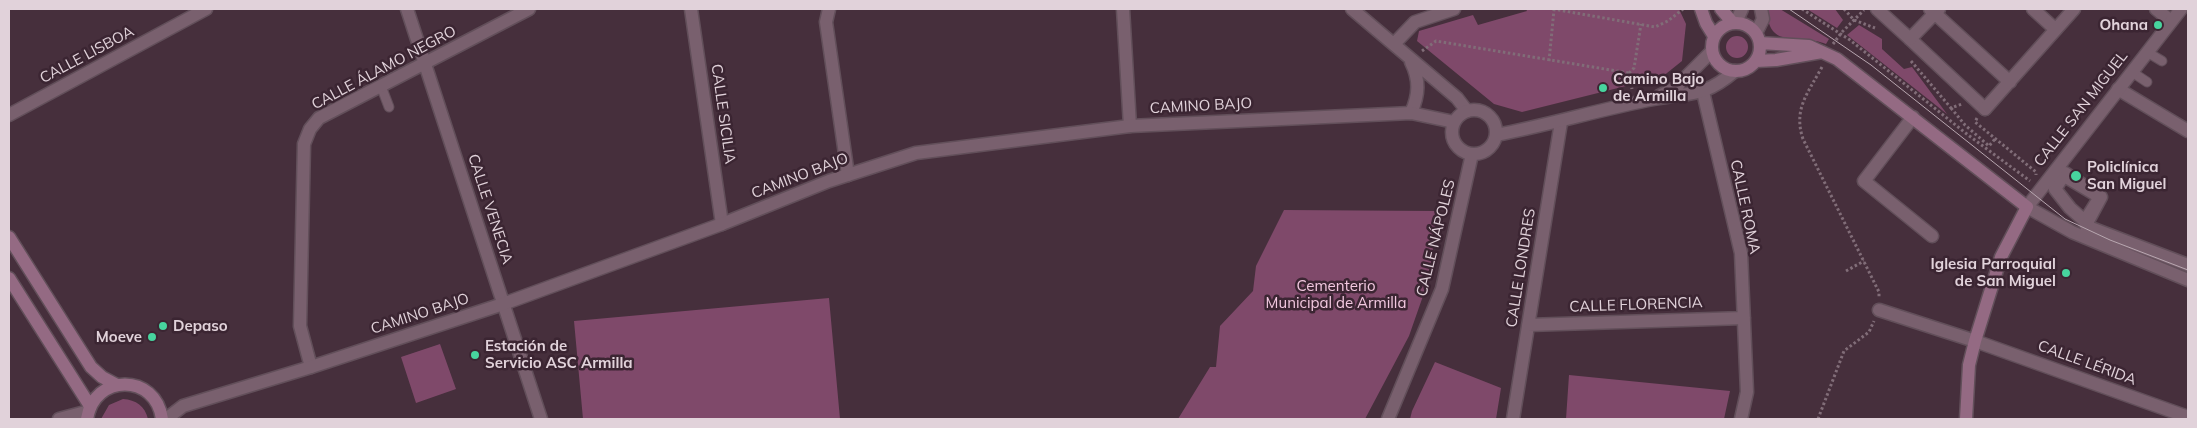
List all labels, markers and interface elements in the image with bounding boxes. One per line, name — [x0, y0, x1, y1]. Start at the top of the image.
place label: Ohana — [2100, 16, 2148, 34]
marker: Ohana — [2152, 19, 2164, 31]
street label: CALLE ÁLAMO NEGRO — [309, 22, 459, 114]
street label: CALLE LISBOA — [37, 23, 137, 87]
street label: CALLE SAN MIGUEL — [2030, 48, 2132, 170]
street label: CALLE SICILIA — [707, 63, 739, 165]
place label: Camino Bajo de Armilla — [1613, 70, 1704, 105]
marker: Camino Bajo de Armilla — [1597, 82, 1609, 94]
street label: CAMINO BAJO — [1149, 94, 1253, 118]
street label: CAMINO BAJO — [749, 149, 851, 203]
street label: CALLE VENECIA — [464, 152, 516, 266]
street label: CALLE ROMA — [1726, 158, 1764, 256]
place label: Policlínica San Miguel — [2087, 158, 2166, 193]
marker: Policlínica San Miguel — [2069, 169, 2083, 183]
street label: CALLE NÁPOLES — [1413, 178, 1459, 298]
street label: CALLE LONDRES — [1503, 207, 1539, 329]
place label: Iglesia Parroquial de San Miguel — [1931, 255, 2056, 290]
marker: Iglesia Parroquial de San Miguel — [2060, 267, 2072, 279]
park label: Cementerio Municipal de Armilla — [1266, 277, 1406, 312]
street label: CAMINO BAJO — [369, 290, 471, 338]
street label: CALLE FLORENCIA — [1569, 294, 1703, 316]
place label: Depaso — [173, 317, 228, 335]
marker: Depaso — [157, 320, 169, 332]
place label: Moeve — [96, 328, 142, 346]
marker: Moeve — [146, 331, 158, 343]
place label: Estación de Servicio ASC Armilla — [485, 337, 633, 372]
street label: CALLE LÉRIDA — [2035, 337, 2139, 389]
marker: Estación de Servicio ASC Armilla — [469, 349, 481, 361]

